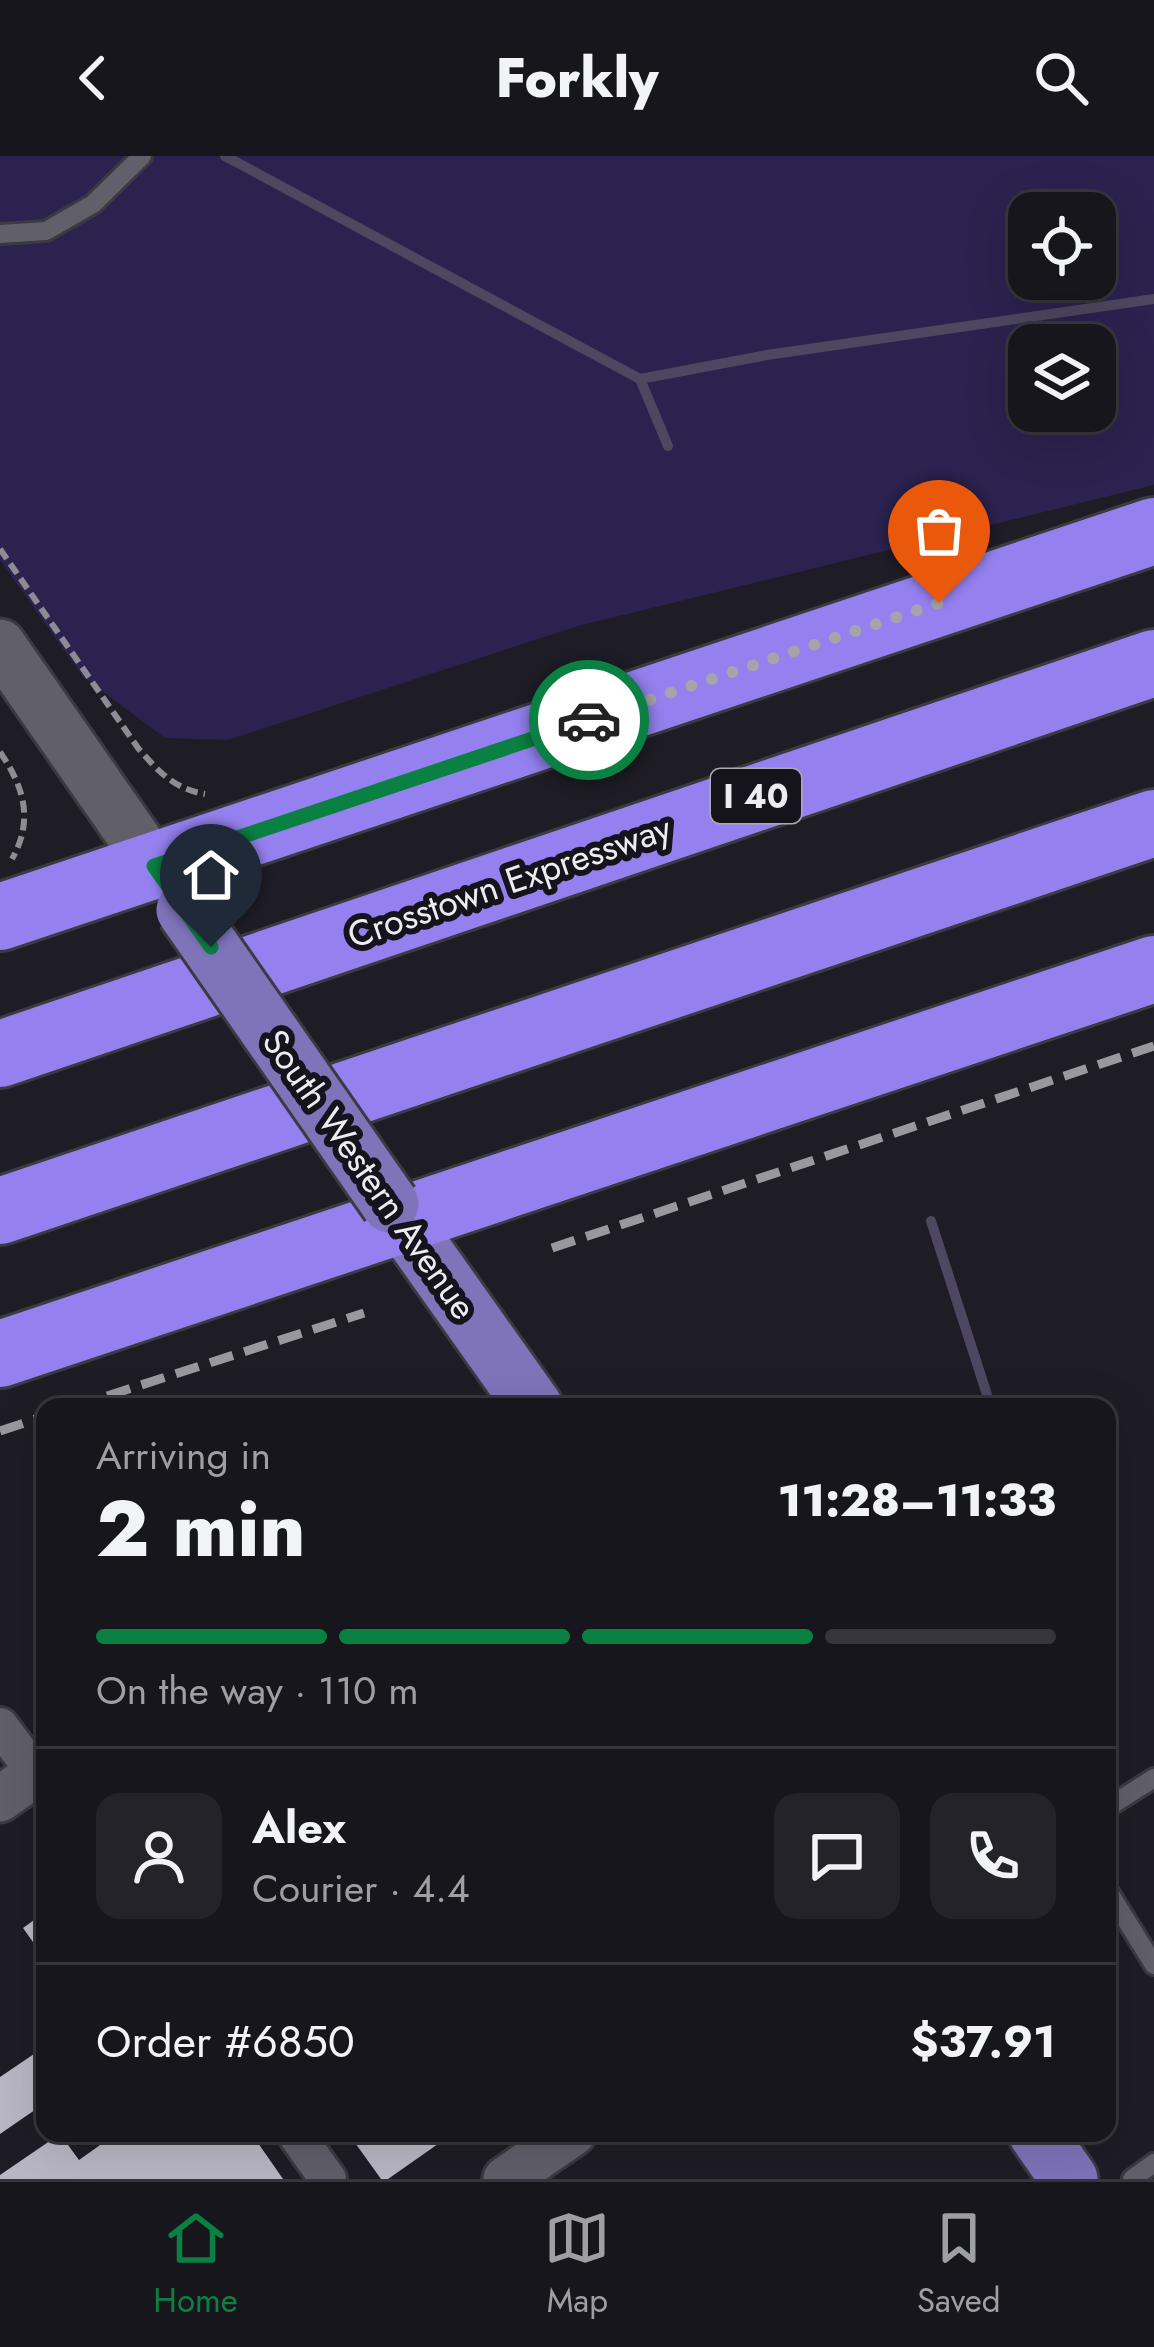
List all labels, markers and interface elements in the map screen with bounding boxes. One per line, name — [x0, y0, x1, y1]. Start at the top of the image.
text: Forkly — [496, 39, 658, 117]
icon: back — [60, 45, 126, 111]
icon: search — [1028, 45, 1094, 111]
map controls — [1008, 192, 1116, 432]
button: locate — [1008, 192, 1116, 300]
button: layers — [1008, 324, 1116, 432]
pin — [888, 480, 990, 603]
icon: bag — [906, 498, 972, 564]
courier — [529, 660, 649, 780]
icon: car — [556, 687, 622, 753]
road number: I 40 — [711, 769, 801, 823]
street label: Crosstown Expressway — [340, 801, 678, 961]
pin — [160, 824, 262, 947]
icon: home — [178, 842, 244, 908]
street label: South Western Avenue — [250, 1018, 490, 1330]
text: Arriving in — [96, 1427, 271, 1484]
text: 11:28–11:33 — [778, 1468, 1056, 1533]
text: 2 min — [96, 1473, 305, 1585]
text: On the way · 110 m — [96, 1662, 419, 1719]
button: person — [96, 1793, 222, 1919]
button: chat — [774, 1793, 900, 1919]
button: phone — [930, 1793, 1056, 1919]
text: Alex — [252, 1795, 346, 1860]
text: Courier · 4.4 — [252, 1860, 470, 1917]
text: Order #6850 — [96, 2009, 355, 2074]
text: $37.91 — [911, 2009, 1056, 2074]
tab: Home — [153, 2205, 238, 2324]
tab: Map — [544, 2205, 610, 2324]
tab: Saved — [917, 2205, 1001, 2324]

